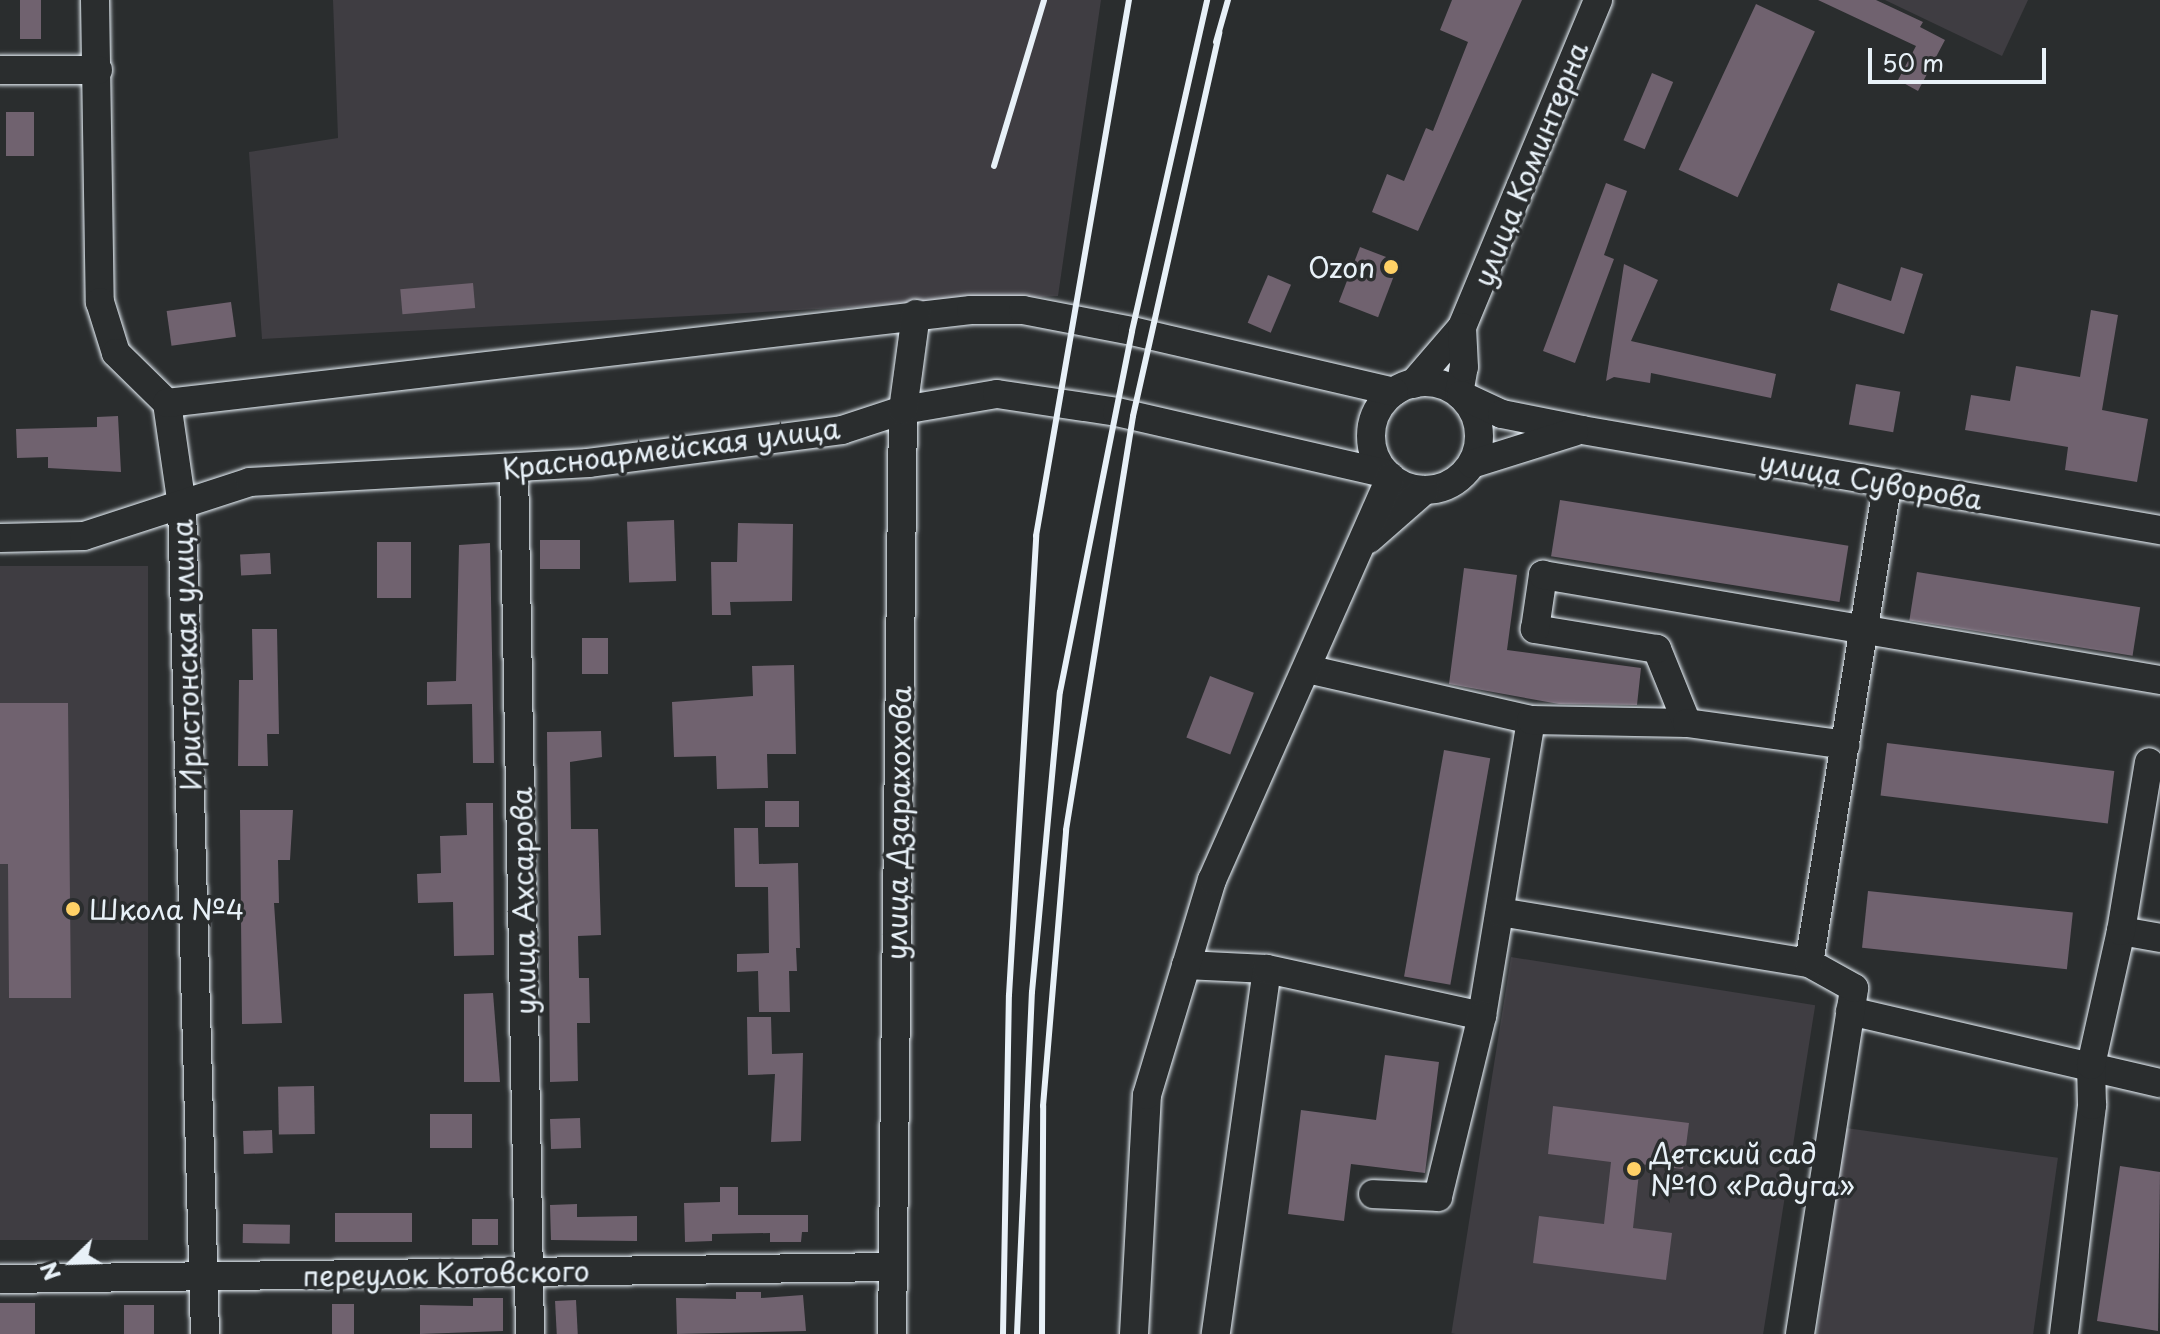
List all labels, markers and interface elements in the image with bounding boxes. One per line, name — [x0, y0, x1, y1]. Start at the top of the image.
scale bar — [1872, 32, 2050, 82]
street label: улица Коминтерна — [1465, 36, 1595, 292]
text: 50 m — [1882, 44, 1944, 80]
place label: Ozon — [1308, 250, 1375, 284]
marker: Ozon — [1382, 258, 1400, 276]
street label: Красноармейская улица — [500, 411, 842, 485]
street label: улица Суворова — [1756, 444, 1986, 516]
street label: Иристонская улица — [164, 518, 208, 792]
street label: улица Дзарахохова — [879, 685, 917, 961]
street label: улица Ахсарова — [504, 787, 542, 1015]
place label: Школа №4 — [89, 892, 245, 926]
marker: Школа №4 — [64, 900, 82, 918]
place label: Детский сад №10 «Радуга» — [1650, 1136, 1855, 1202]
marker: Детский сад №10 «Радуга» — [1625, 1160, 1643, 1178]
north arrow — [32, 1222, 112, 1302]
street label: переулок Котовского — [302, 1254, 590, 1292]
text: N — [31, 1257, 68, 1286]

